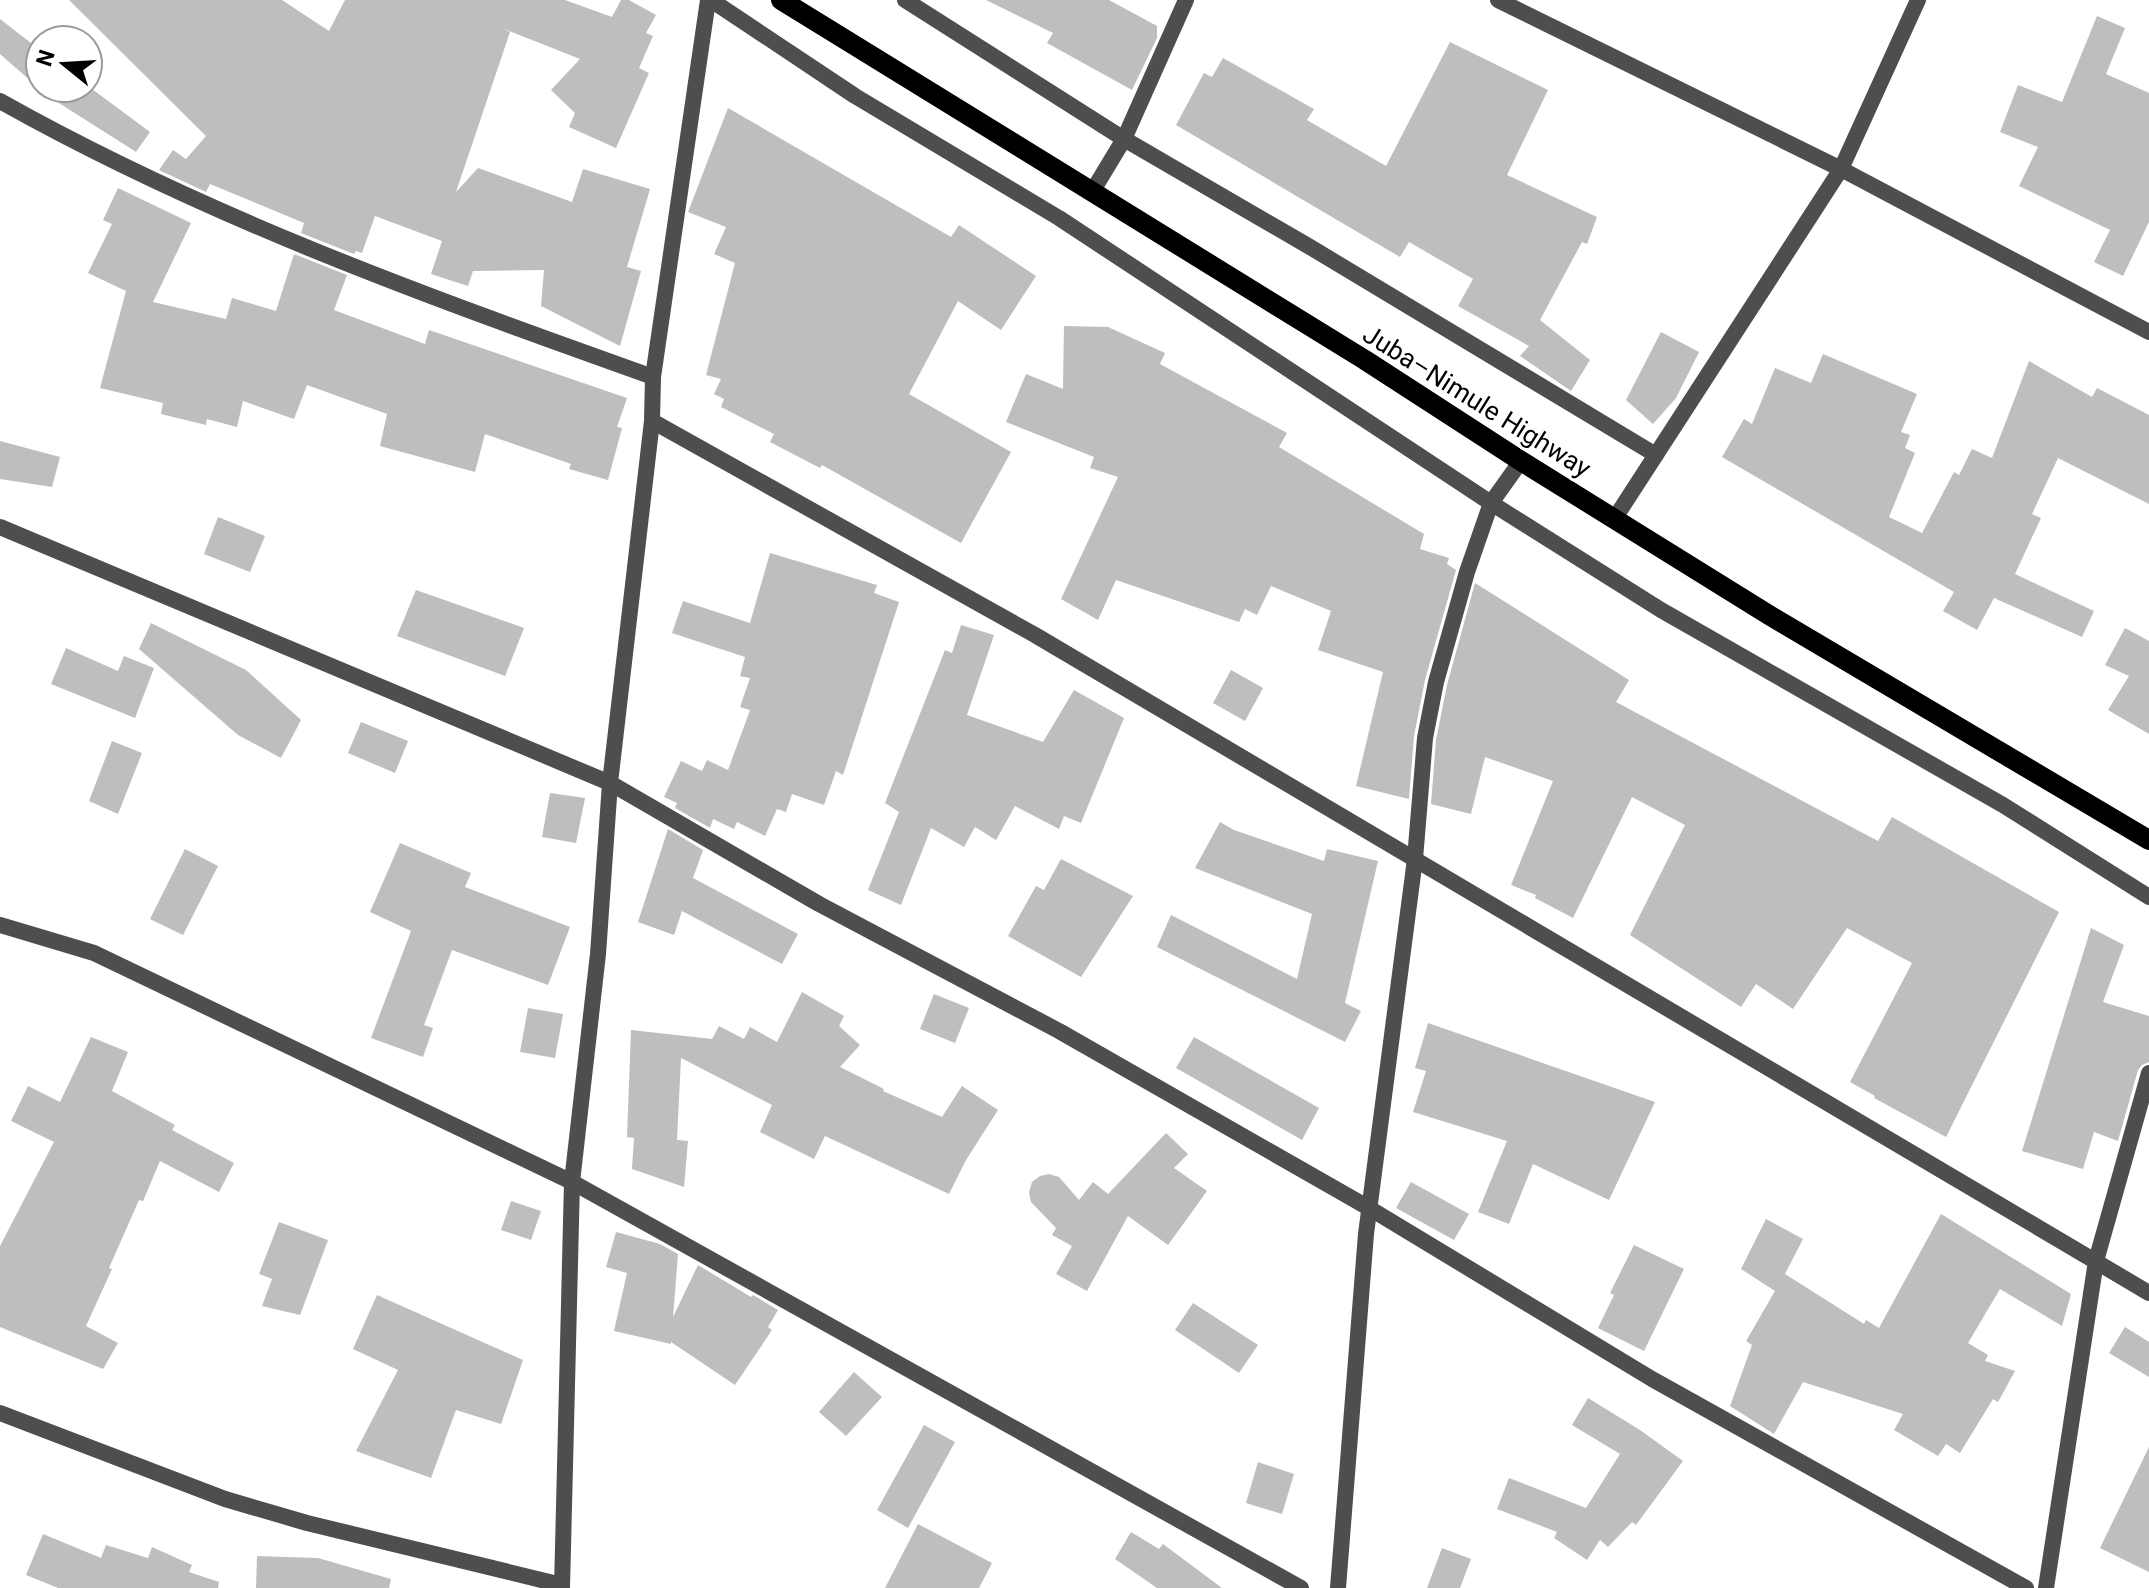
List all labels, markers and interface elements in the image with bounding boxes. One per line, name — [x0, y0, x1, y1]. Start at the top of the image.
north arrow — [24, 24, 104, 104]
text: N — [31, 47, 60, 69]
street label: Juba–Nimule Highway — [1358, 319, 1596, 483]

